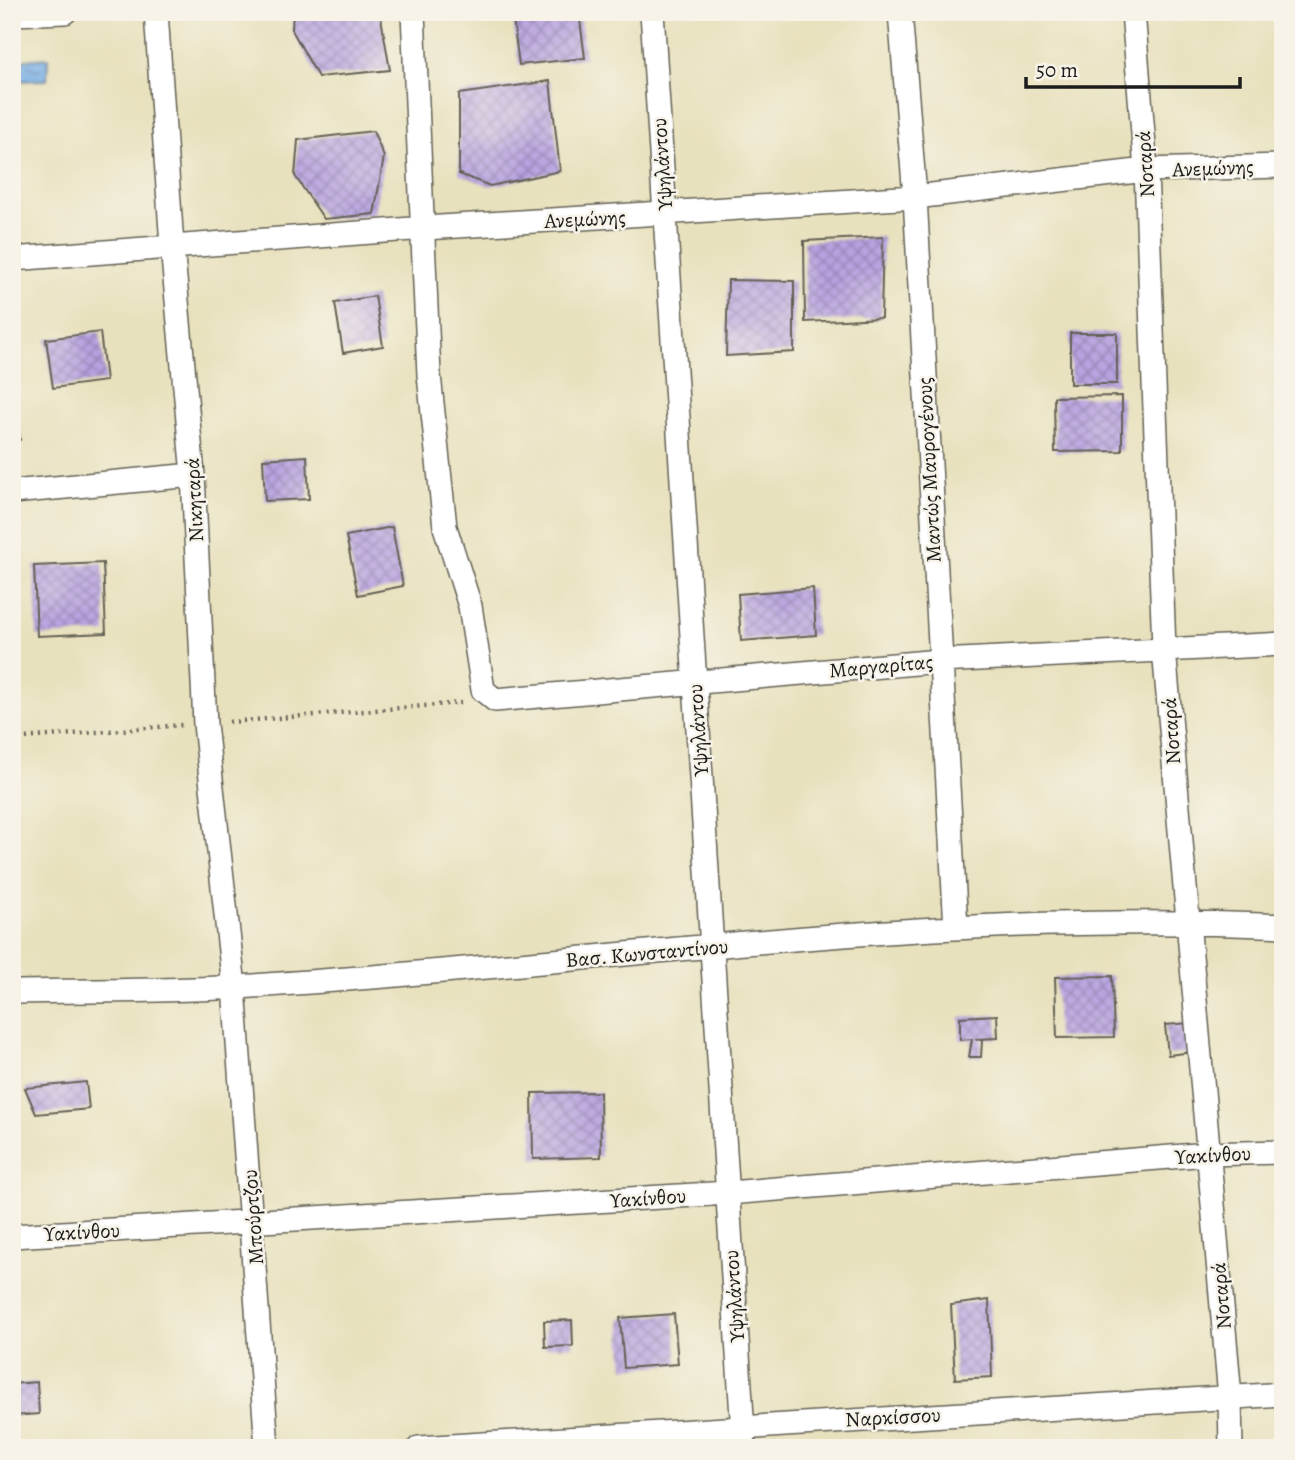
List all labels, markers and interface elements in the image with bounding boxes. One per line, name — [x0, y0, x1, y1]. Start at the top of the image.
scale bar — [1026, 46, 1239, 90]
text: 50 m — [1036, 56, 1078, 84]
street label: Υψηλάντου — [645, 117, 679, 212]
street label: Νοταρά — [1129, 130, 1161, 198]
street label: Ανεμώνης — [1171, 153, 1254, 183]
street label: Ανεμώνης — [543, 203, 626, 235]
street label: Μαντώς Μαυρογένους — [910, 377, 948, 563]
street label: Νικηταρά — [178, 457, 210, 543]
street label: Μαργαρίτας — [828, 648, 934, 684]
street label: Υψηλάντου — [681, 683, 715, 778]
street label: Νοταρά — [1155, 697, 1187, 765]
street label: Βασ. Κωνσταντίνου — [565, 932, 729, 974]
street label: Υακίνθου — [1173, 1139, 1252, 1171]
street label: Μπούρτζου — [236, 1168, 270, 1266]
street label: Υακίνθου — [608, 1181, 687, 1215]
street label: Υακίνθου — [42, 1216, 121, 1248]
street label: Υψηλάντου — [717, 1249, 751, 1344]
street label: Νοταρά — [1204, 1261, 1238, 1331]
street label: Ναρκίσσου — [844, 1401, 942, 1433]

